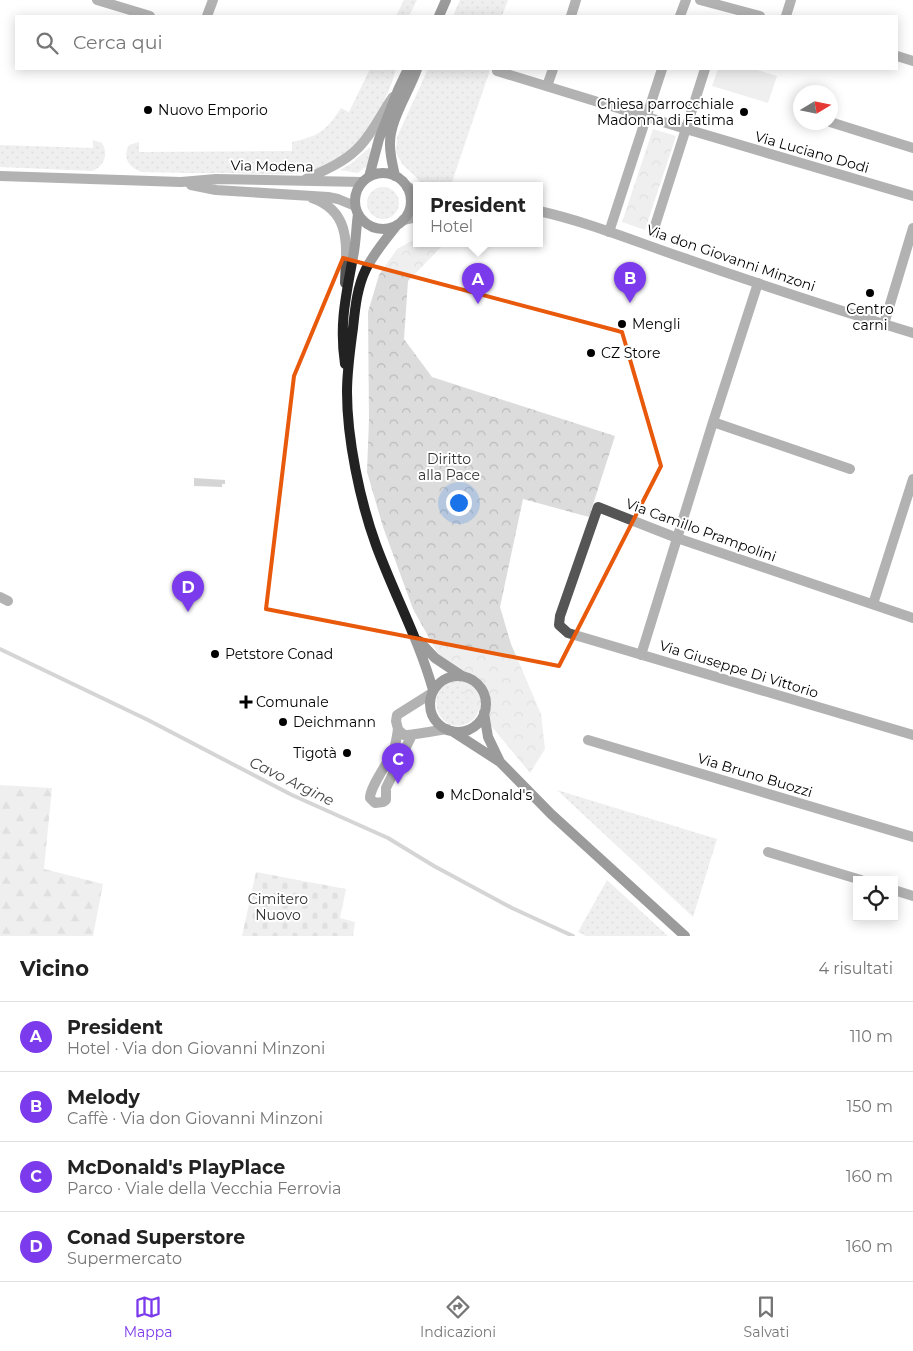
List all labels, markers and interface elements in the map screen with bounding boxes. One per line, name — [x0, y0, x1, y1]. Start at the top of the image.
search box — [15, 15, 898, 70]
icon: search — [33, 29, 61, 57]
text: Cerca qui — [73, 31, 163, 54]
north arrow — [793, 85, 838, 130]
place label: Chiesa parrocchiale Madonna di Fatima — [597, 95, 734, 129]
place label: Nuovo Emporio — [158, 101, 268, 119]
marker: Nuovo Emporio — [142, 104, 154, 116]
marker: Chiesa parrocchiale Madonna di Fatima — [738, 106, 750, 118]
street label: Via Luciano Dodi — [753, 127, 871, 177]
street label: Via Modena — [230, 156, 314, 176]
popup — [413, 182, 543, 247]
text: President — [430, 194, 526, 217]
text: Hotel — [430, 217, 473, 236]
street label: Via don Giovanni Minzoni — [644, 221, 818, 295]
pin: B — [614, 262, 646, 303]
pin: A — [462, 263, 494, 304]
marker: Centro carni — [864, 287, 876, 299]
place label: Centro carni — [846, 300, 894, 334]
place label: Mengli — [632, 315, 680, 333]
marker: Mengli — [616, 318, 628, 330]
place label: CZ Store — [601, 344, 660, 362]
marker: CZ Store — [585, 347, 597, 359]
park label: Diritto alla Pace — [418, 450, 480, 484]
your location — [446, 490, 472, 516]
street label: Via Camillo Prampolini — [623, 494, 779, 566]
pin: D — [172, 571, 204, 612]
street label: Via Giuseppe Di Vittorio — [657, 636, 821, 702]
place label: Petstore Conad — [225, 645, 333, 663]
marker: Petstore Conad — [209, 648, 221, 660]
place label: Comunale — [256, 693, 329, 711]
marker: Comunale — [240, 696, 252, 708]
place label: Deichmann — [293, 713, 376, 731]
marker: Deichmann — [277, 716, 289, 728]
pin: C — [382, 743, 414, 784]
place label: Tigotà — [293, 744, 337, 762]
marker: Tigotà — [341, 747, 353, 759]
street label: Via Bruno Buozzi — [695, 749, 815, 801]
water label: Cavo Argine — [247, 752, 337, 810]
place label: McDonald's — [450, 786, 532, 804]
marker: McDonald's — [434, 789, 446, 801]
map controls — [853, 876, 898, 921]
button: locate — [853, 876, 898, 921]
park label: Cimitero Nuovo — [248, 890, 308, 924]
text: Vicino — [20, 956, 89, 981]
text: 4 risultati — [818, 959, 893, 978]
text: President — [67, 1016, 163, 1039]
text: A — [30, 1027, 42, 1046]
text: 110 m — [850, 1027, 893, 1046]
text: Hotel · Via don Giovanni Minzoni — [67, 1039, 325, 1058]
text: Melody — [67, 1086, 140, 1109]
text: B — [30, 1097, 42, 1116]
text: 150 m — [846, 1097, 893, 1116]
text: Caffè · Via don Giovanni Minzoni — [67, 1109, 323, 1128]
text: McDonald's PlayPlace — [67, 1156, 285, 1179]
text: C — [30, 1167, 42, 1186]
text: 160 m — [846, 1167, 893, 1186]
text: Parco · Viale della Vecchia Ferrovia — [67, 1179, 341, 1198]
text: Conad Superstore — [67, 1226, 245, 1249]
text: D — [29, 1237, 43, 1256]
text: 160 m — [846, 1237, 893, 1256]
text: Supermercato — [67, 1249, 182, 1268]
tab: Mappa — [124, 1293, 173, 1341]
tab: Indicazioni — [420, 1293, 496, 1341]
tab: Salvati — [744, 1293, 789, 1341]

